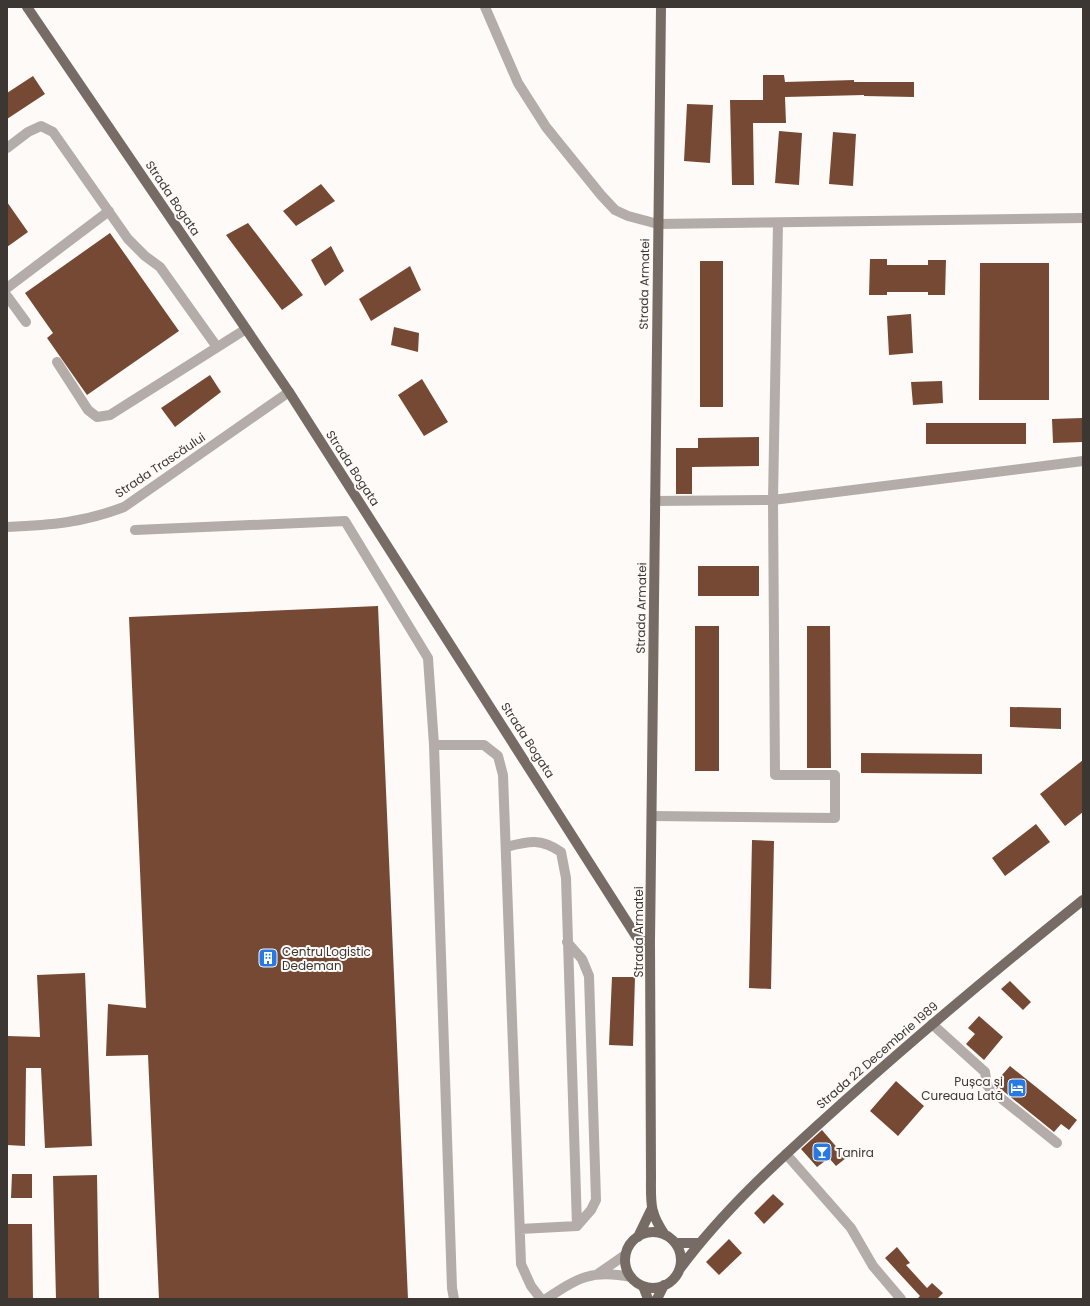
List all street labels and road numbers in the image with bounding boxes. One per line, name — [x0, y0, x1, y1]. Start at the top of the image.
street label: Strada Bogata — [142, 157, 204, 239]
street label: Strada Armatei — [635, 238, 653, 330]
street label: Strada Bogata — [322, 427, 384, 509]
street label: Strada Trascăului — [112, 428, 208, 502]
street label: Strada Armatei — [632, 562, 650, 654]
street label: Strada Bogata — [497, 699, 559, 781]
street label: Strada Armatei — [630, 886, 647, 978]
street label: Strada 22 Decembrie 1989 — [812, 997, 942, 1113]

